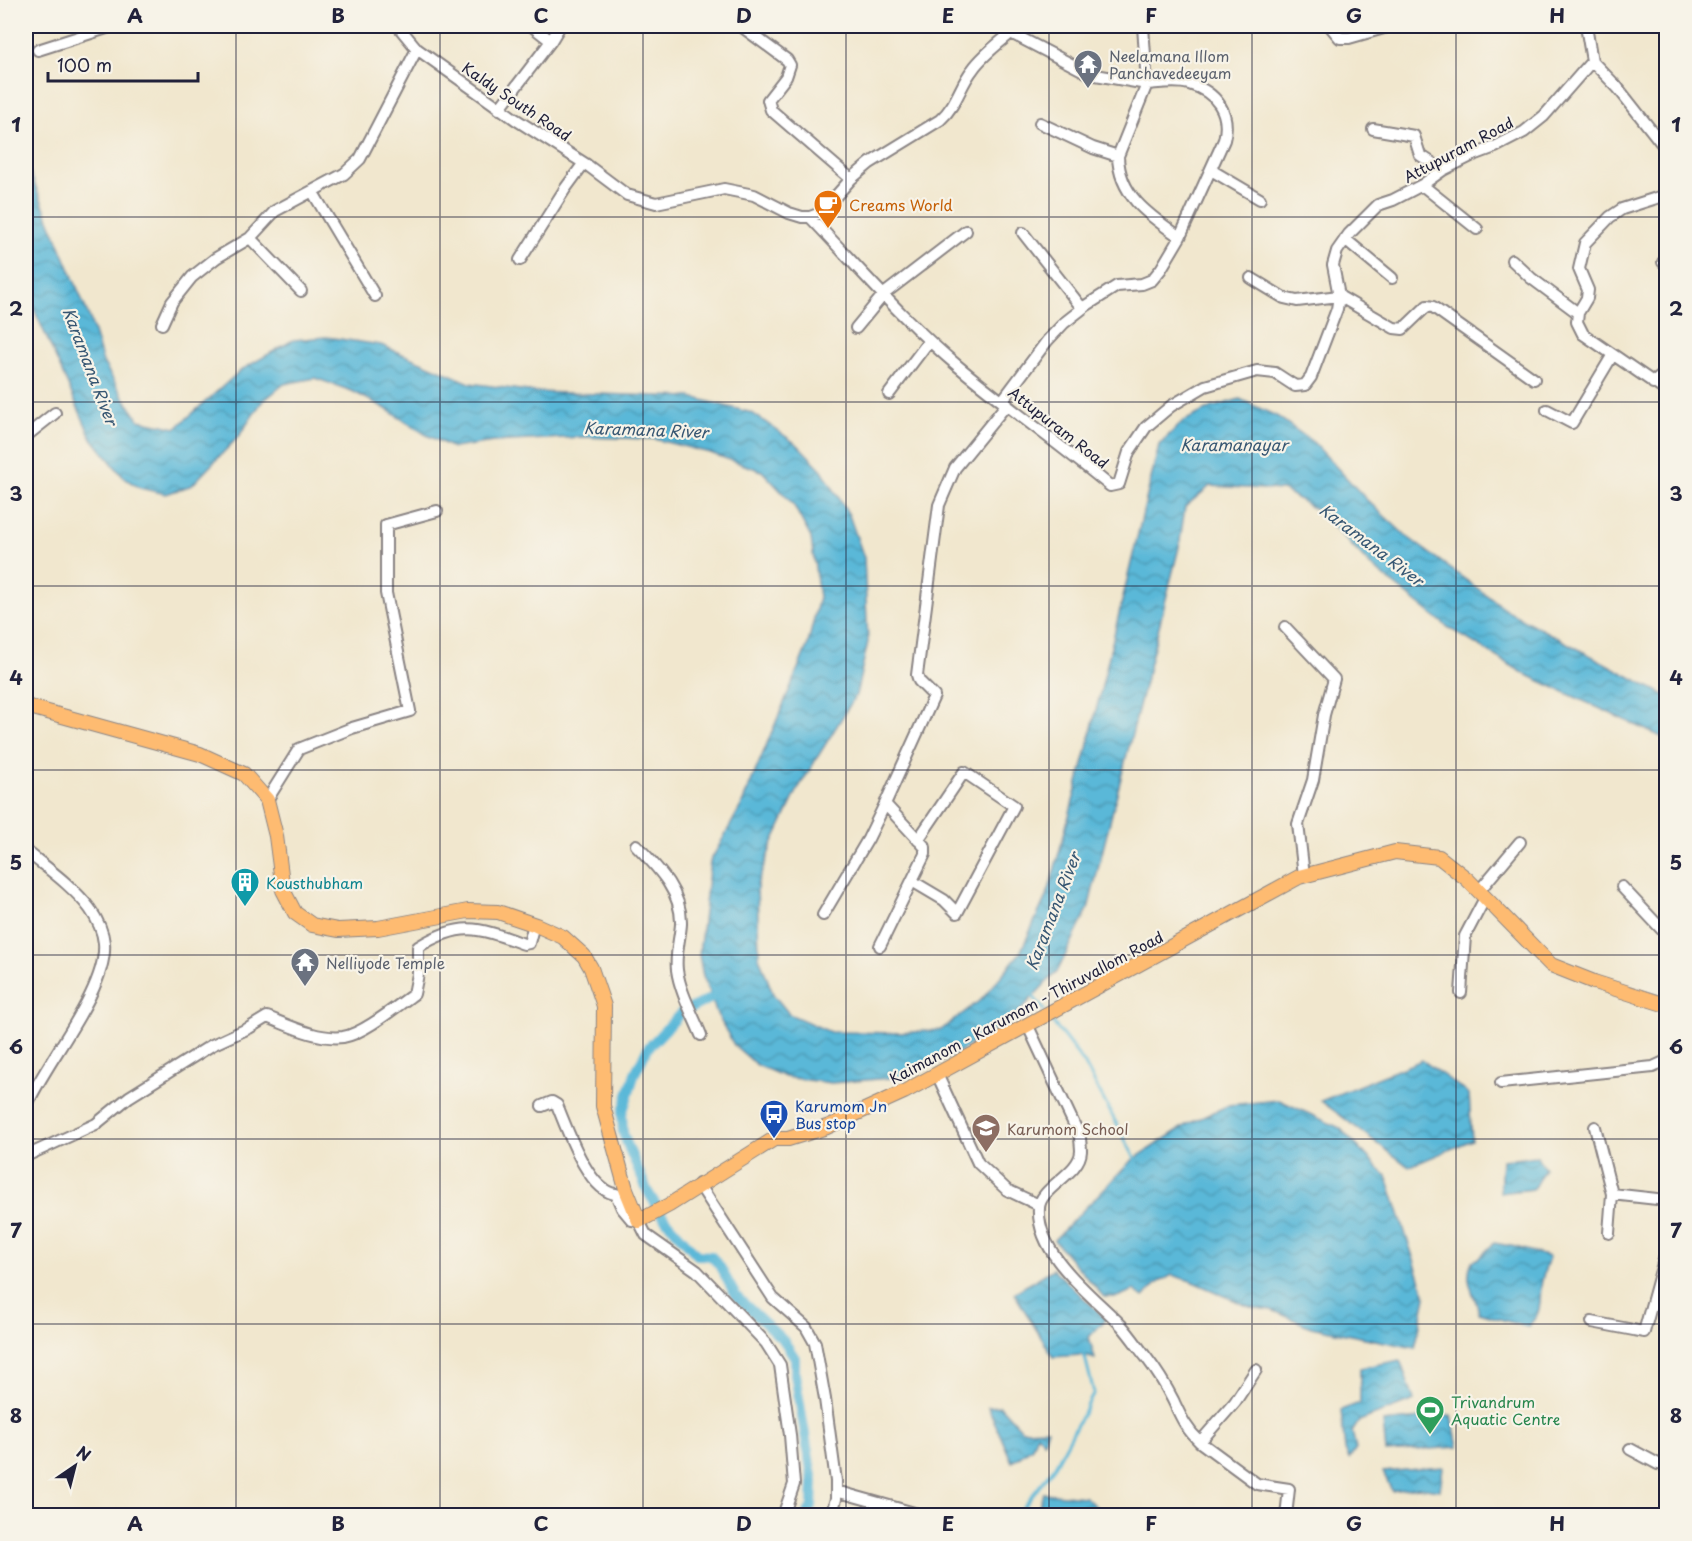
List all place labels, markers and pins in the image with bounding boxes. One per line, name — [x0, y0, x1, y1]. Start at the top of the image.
place label: Neelamana Illom Panchavedeeyam — [1109, 44, 1232, 84]
temple icon: Neelamana Illom Panchavedeeyam — [1072, 48, 1104, 90]
cafe icon: Creams World — [812, 188, 844, 230]
place label: Creams World — [849, 193, 953, 216]
building icon: Kousthubham — [229, 866, 261, 908]
place label: Kousthubham — [266, 871, 363, 894]
temple icon: Nelliyode Temple — [289, 946, 321, 988]
place label: Nelliyode Temple — [326, 951, 445, 974]
place label: Karumom Jn Bus stop — [795, 1094, 887, 1134]
bus stop icon: Karumom Jn Bus stop — [758, 1098, 790, 1140]
school or university icon: Karumom School — [970, 1112, 1002, 1154]
place label: Karumom School — [1007, 1117, 1129, 1140]
place label: Trivandrum Aquatic Centre — [1451, 1390, 1560, 1430]
sports icon: Trivandrum Aquatic Centre — [1414, 1394, 1446, 1436]

